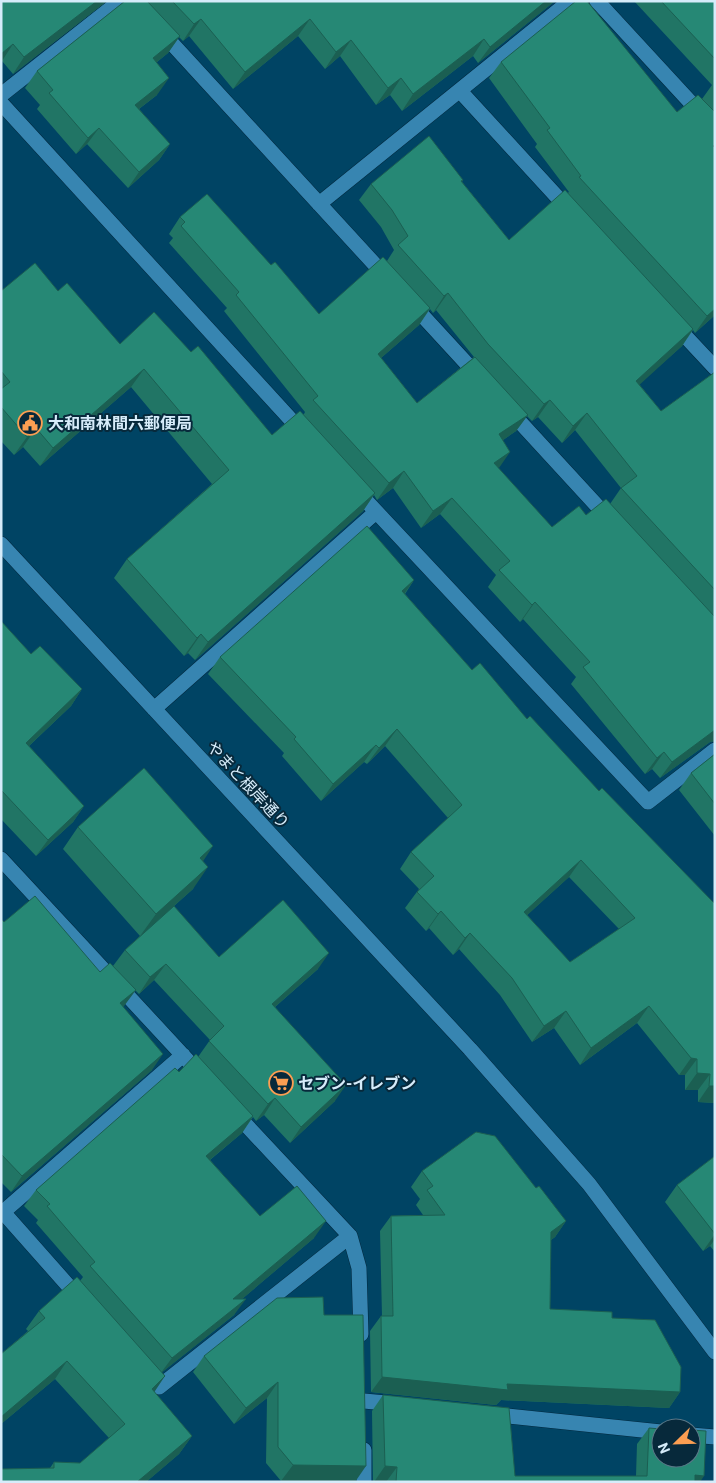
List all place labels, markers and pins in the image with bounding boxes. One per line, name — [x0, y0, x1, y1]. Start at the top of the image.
public building icon: 大和南林間六郵便局 — [17, 410, 43, 436]
place label: 大和南林間六郵便局 — [48, 414, 192, 433]
supermarket icon: セブン-イレブン — [268, 1070, 294, 1096]
place label: セブン-イレブン — [298, 1074, 416, 1093]

